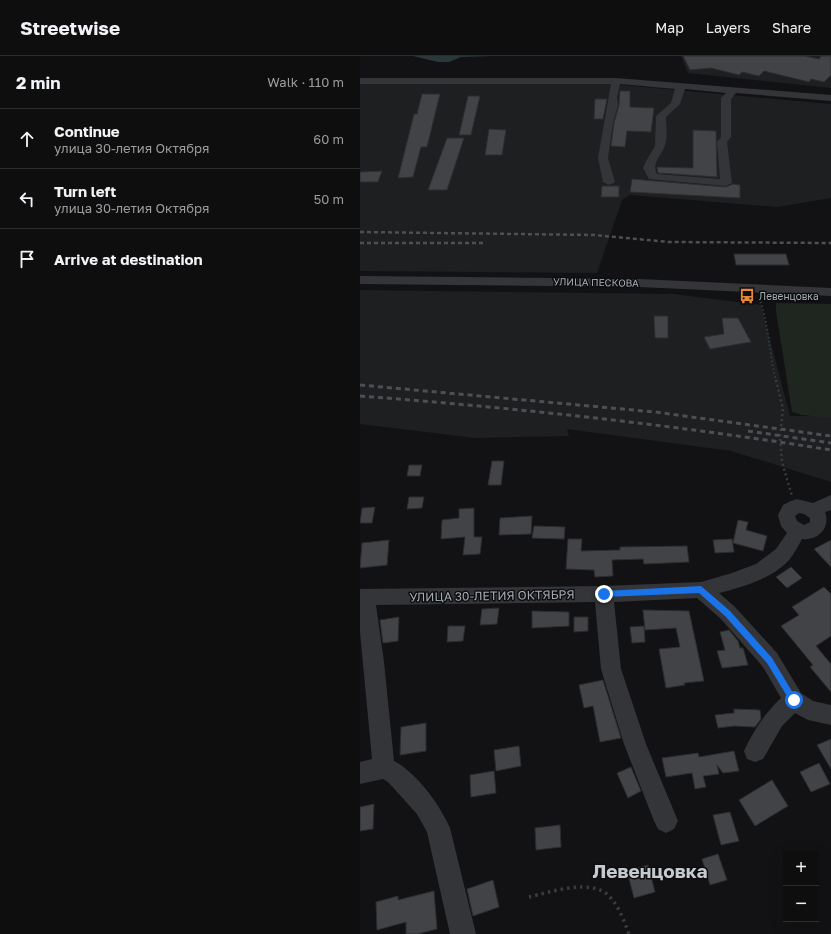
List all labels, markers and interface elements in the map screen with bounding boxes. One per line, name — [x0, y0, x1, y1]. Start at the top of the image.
text: Streetwise — [20, 16, 120, 39]
text: Map — [655, 19, 684, 36]
text: Layers — [706, 19, 750, 36]
text: Share — [772, 19, 811, 36]
text: 2 min — [16, 72, 60, 93]
text: Walk · 110 m — [267, 74, 344, 90]
text: Continue — [54, 122, 120, 140]
icon: ahead — [16, 128, 38, 150]
text: 60 m — [313, 131, 344, 147]
text: улица 30-летия Октября — [54, 140, 209, 156]
text: Turn left — [54, 182, 116, 200]
icon: left — [16, 188, 38, 210]
text: 50 m — [314, 191, 344, 207]
text: улица 30-летия Октября — [54, 200, 209, 216]
icon: arrive — [16, 248, 38, 270]
text: Arrive at destination — [54, 250, 203, 268]
street label: УЛИЦА ПЕСКОВА — [553, 275, 639, 289]
bus stop icon: Левенцовка — [738, 287, 756, 305]
place label: Левенцовка — [759, 290, 819, 302]
route end — [595, 585, 613, 603]
street label: УЛИЦА 30-ЛЕТИЯ ОКТЯБРЯ — [409, 587, 575, 604]
route start — [785, 691, 803, 709]
map controls — [783, 850, 819, 922]
button: + — [783, 850, 819, 886]
district label: Левенцовка — [592, 859, 708, 882]
button: − — [783, 886, 819, 922]

